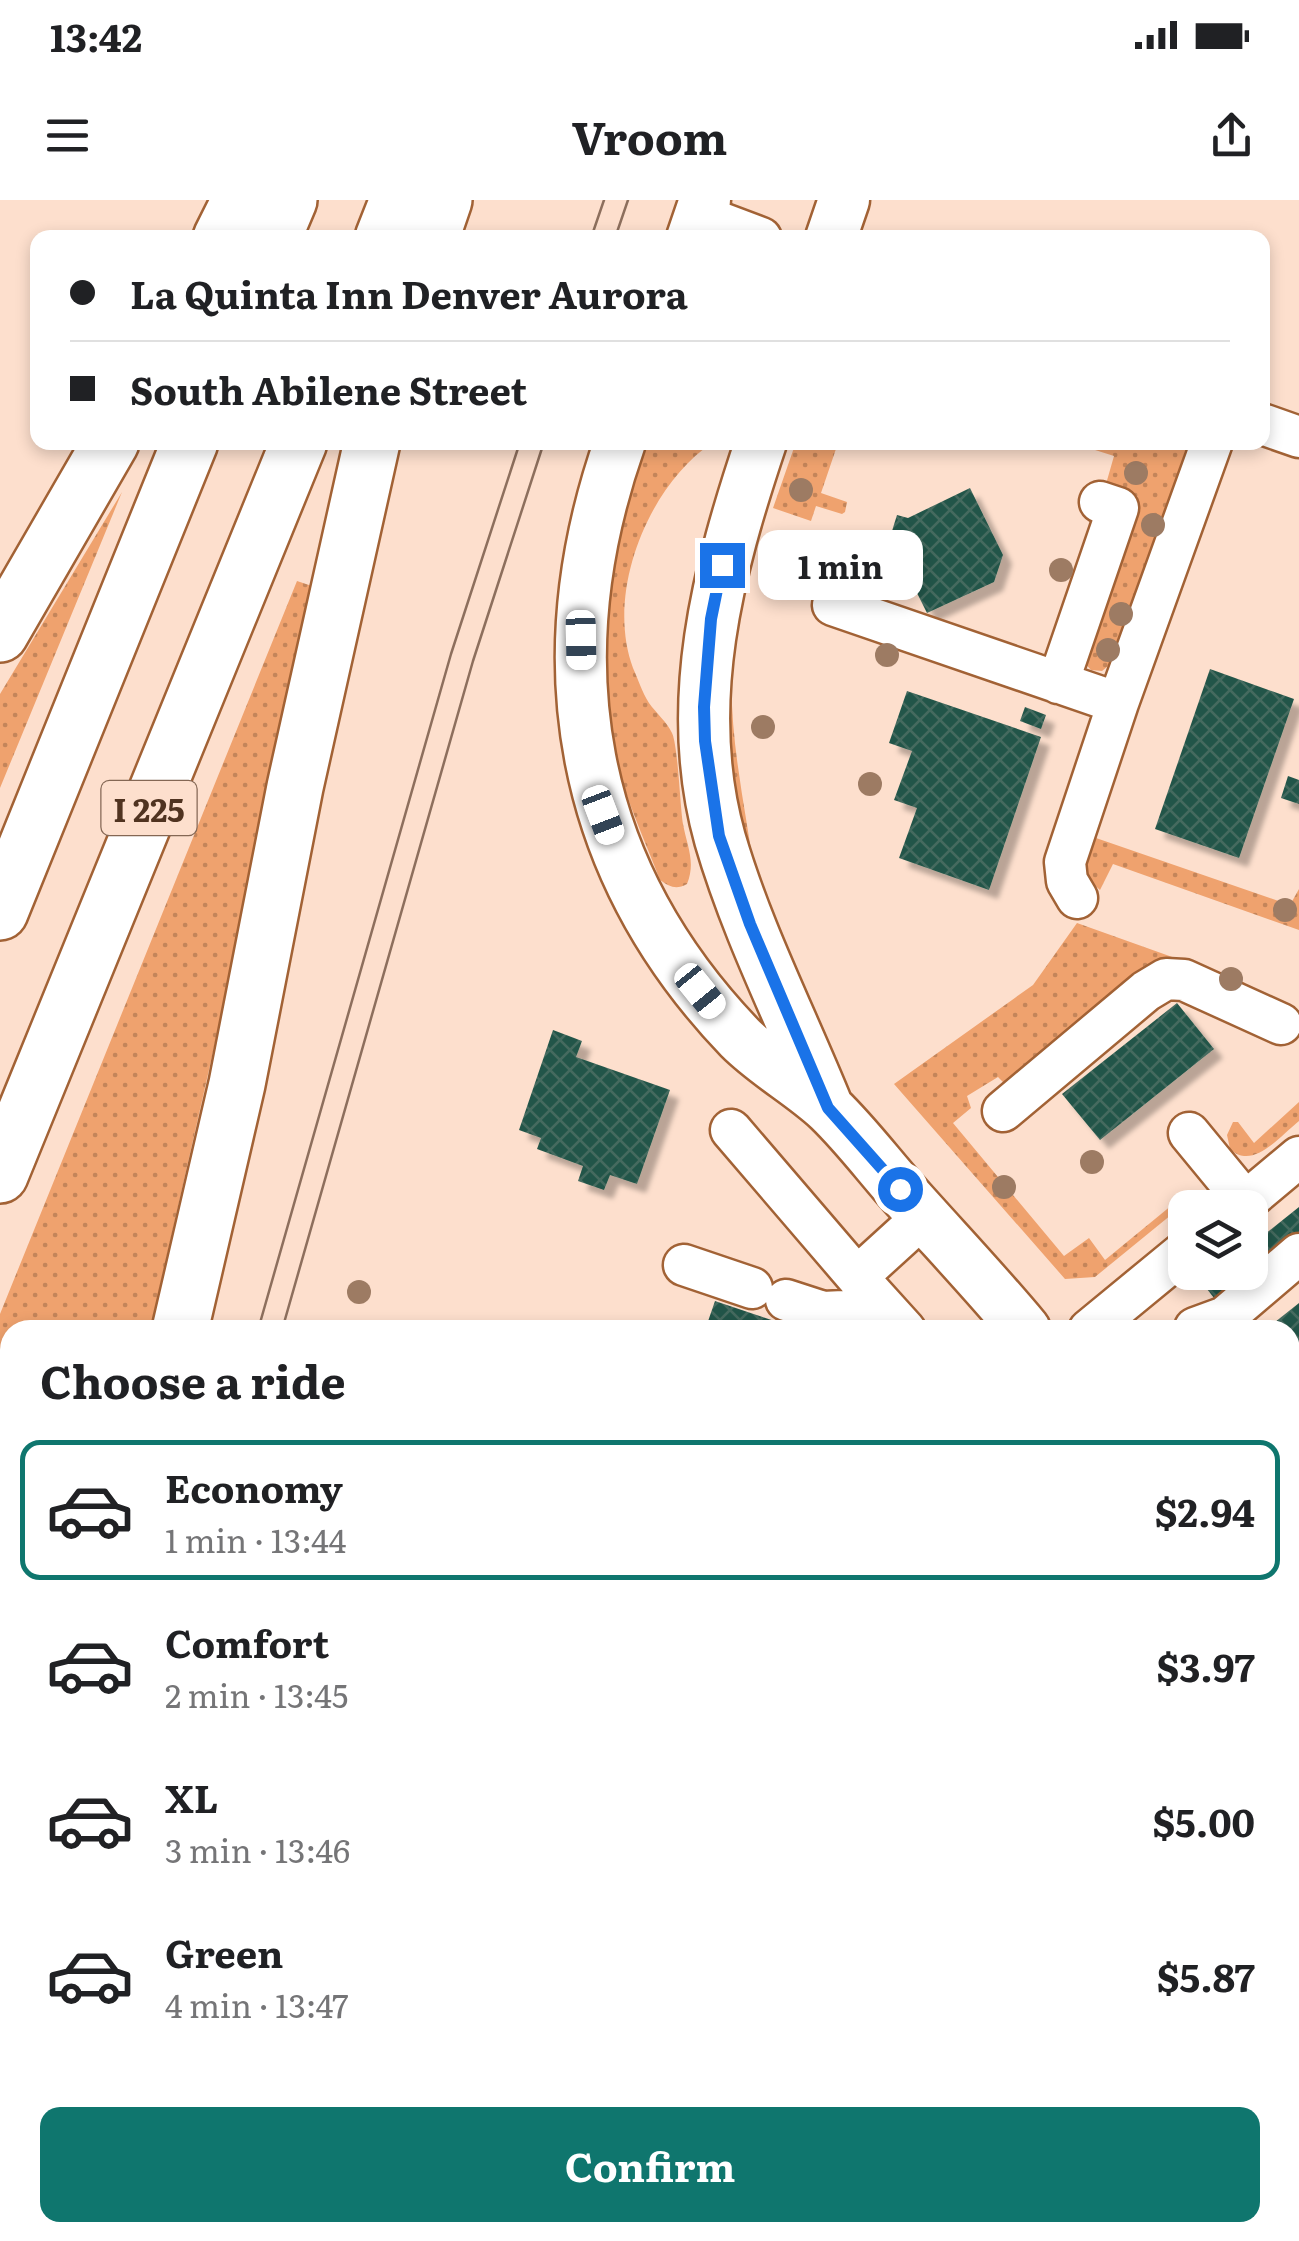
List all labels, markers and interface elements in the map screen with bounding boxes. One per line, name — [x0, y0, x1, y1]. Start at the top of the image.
text: 13:42 — [50, 7, 142, 64]
text: Vroom — [572, 102, 727, 169]
icon: menu — [40, 108, 95, 163]
icon: share — [1204, 108, 1259, 163]
text: La Quinta Inn Denver Aurora — [130, 264, 688, 321]
text: South Abilene Street — [130, 360, 527, 417]
callout: 1 min — [757, 530, 922, 600]
text: 1 min — [798, 541, 883, 589]
route end — [700, 543, 745, 588]
car — [565, 610, 597, 670]
road number: I 225 — [102, 781, 196, 835]
car — [578, 782, 628, 848]
car — [669, 958, 731, 1024]
route start — [878, 1167, 923, 1212]
map controls — [1168, 1190, 1268, 1290]
button: layers — [1168, 1190, 1268, 1290]
text: Choose a ride — [40, 1346, 346, 1413]
text: Economy — [165, 1458, 343, 1515]
icon: car — [45, 1465, 135, 1555]
text: $2.94 — [1155, 1482, 1255, 1539]
text: 1 min · 13:44 — [165, 1515, 346, 1563]
text: Comfort — [165, 1613, 329, 1670]
icon: car — [45, 1620, 135, 1710]
text: $3.97 — [1157, 1637, 1255, 1694]
text: 2 min · 13:45 — [165, 1670, 348, 1718]
text: XL — [165, 1768, 218, 1825]
icon: car — [45, 1775, 135, 1865]
text: $5.00 — [1152, 1792, 1255, 1849]
text: 3 min · 13:46 — [165, 1825, 350, 1873]
text: Green — [165, 1923, 283, 1980]
icon: car — [45, 1930, 135, 2020]
text: $5.87 — [1157, 1947, 1255, 2004]
text: 4 min · 13:47 — [165, 1980, 349, 2028]
button: Confirm — [40, 2107, 1260, 2222]

